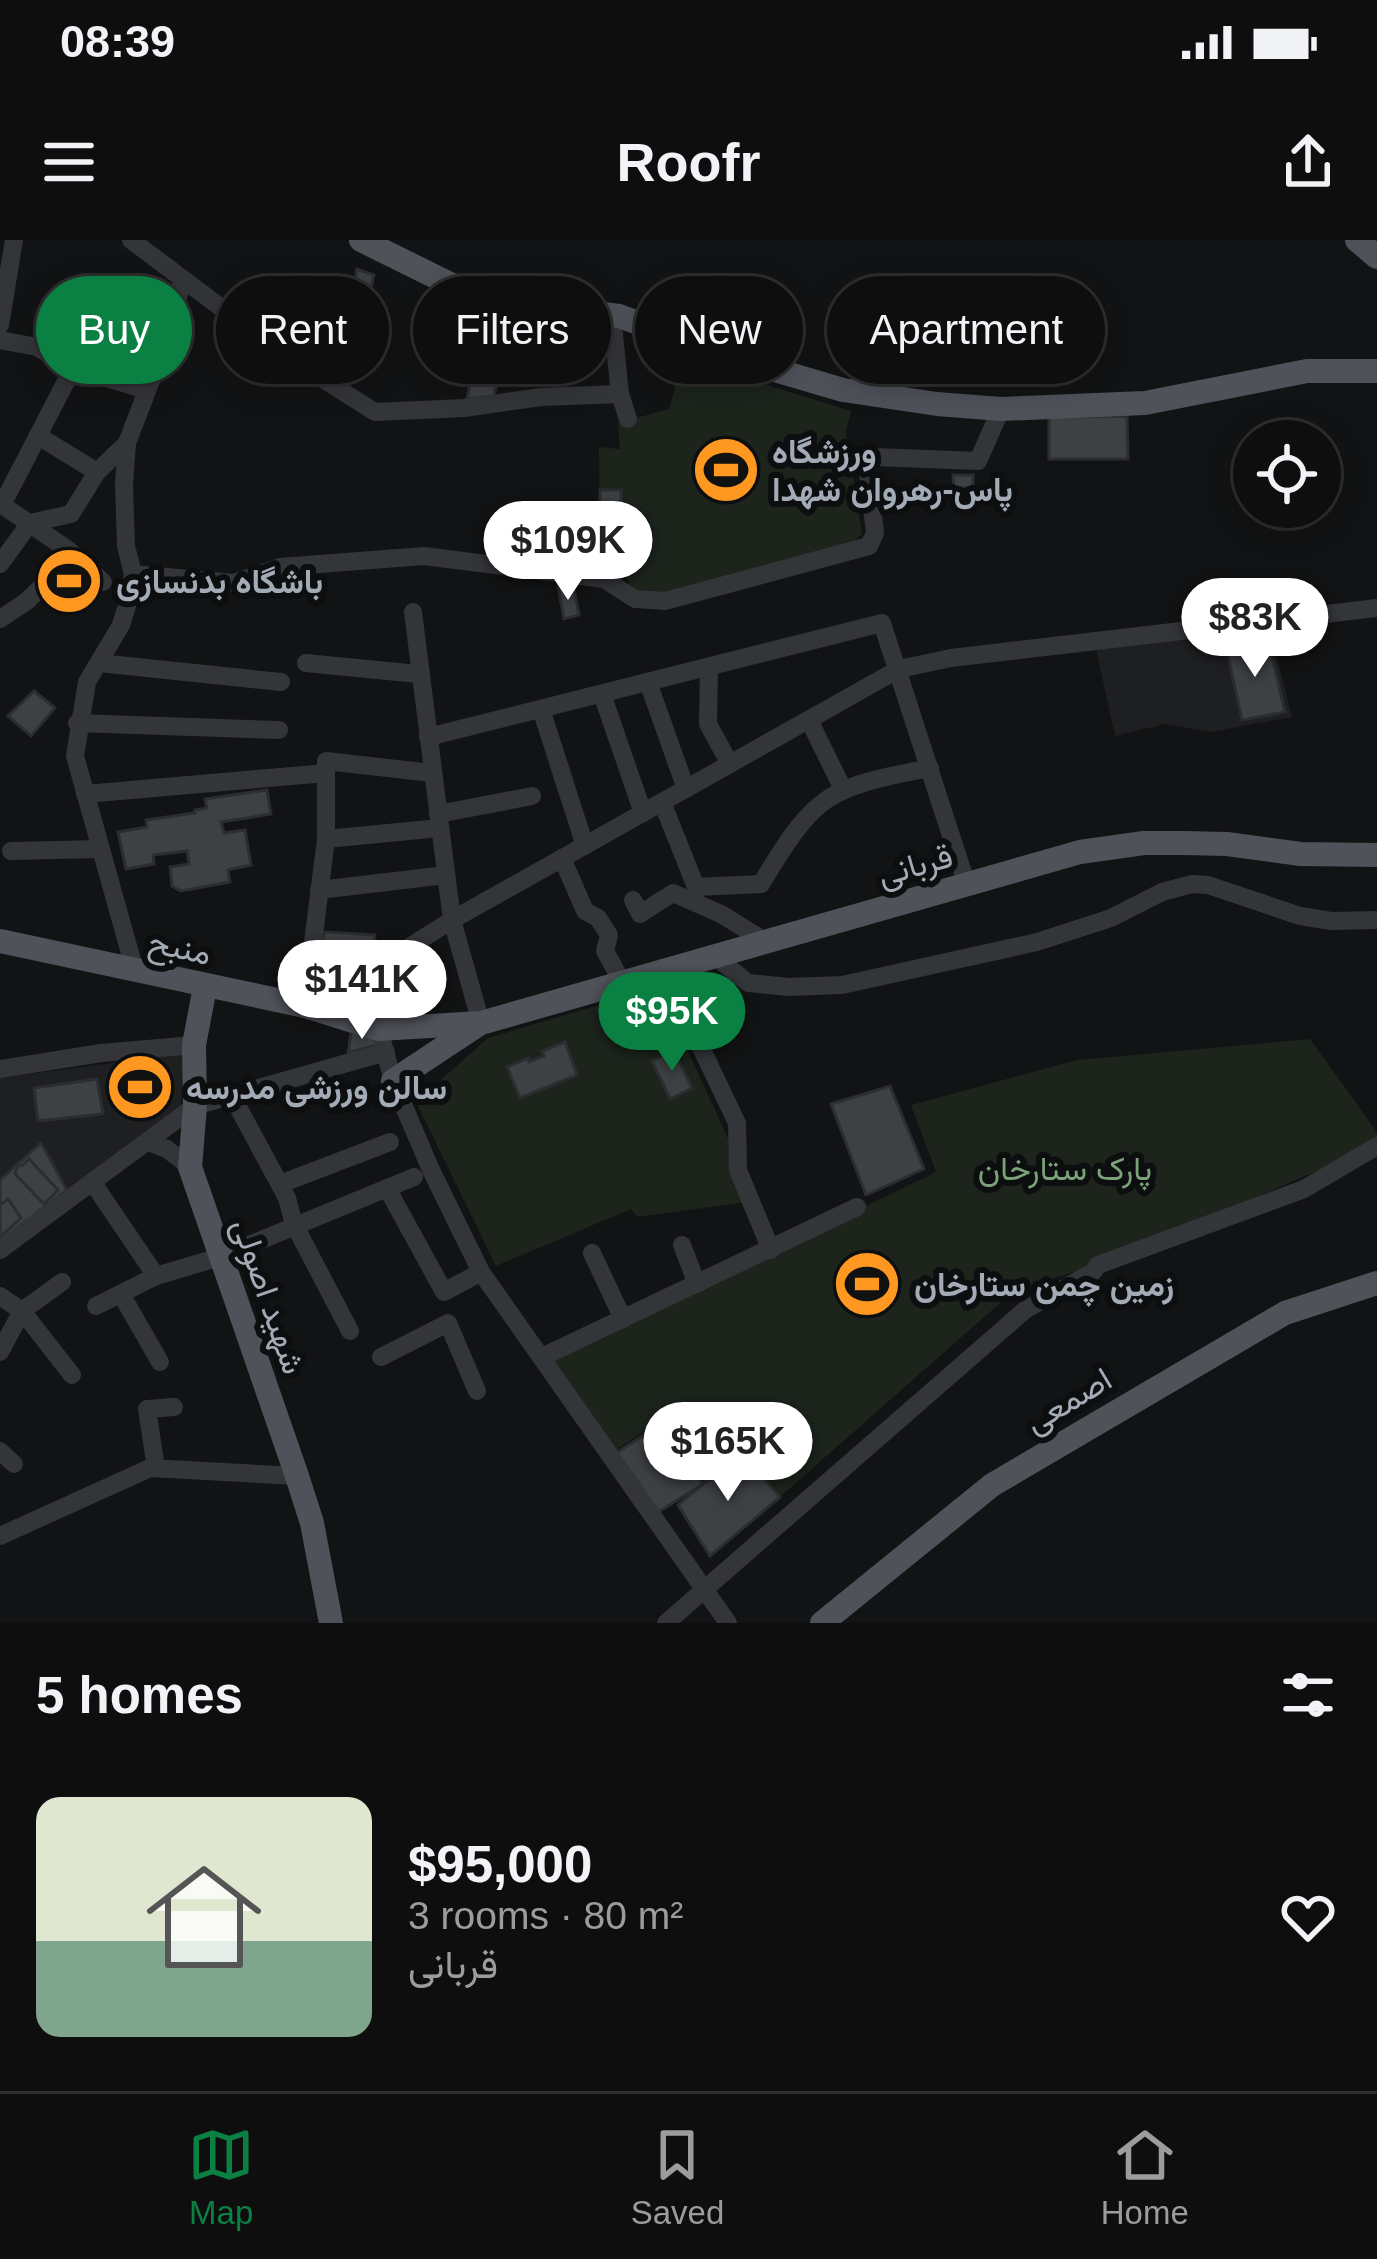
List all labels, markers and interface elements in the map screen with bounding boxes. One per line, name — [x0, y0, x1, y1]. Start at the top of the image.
text: 08:39 — [60, 16, 175, 67]
icon: menu — [36, 129, 102, 195]
icon: share — [1275, 129, 1341, 195]
text: Roofr — [617, 132, 760, 192]
chip: Buy — [36, 276, 192, 384]
chip: Rent — [216, 276, 389, 384]
chip: Filters — [413, 276, 611, 384]
chip: New — [635, 276, 803, 384]
chip: Apartment — [827, 276, 1105, 384]
map controls — [1233, 420, 1341, 528]
button: locate — [1233, 420, 1341, 528]
place label: ورزشگاه پاس-رهروان شهدا — [772, 433, 1013, 512]
sports icon: ورزشگاه پاس-رهروان شهدا — [691, 435, 761, 505]
pin: $109K — [484, 501, 652, 603]
text: $109K — [511, 518, 625, 561]
sports icon: باشگاه بدنسازی — [34, 546, 104, 616]
place label: باشگاه بدنسازی — [116, 563, 323, 602]
pin: $83K — [1184, 578, 1326, 680]
text: $83K — [1208, 595, 1302, 638]
street label: قربانی — [873, 837, 957, 895]
street label: منبح — [145, 922, 215, 976]
pin: $141K — [278, 940, 446, 1042]
text: $141K — [305, 957, 419, 1000]
pin: $95K — [601, 972, 743, 1074]
text: $95K — [625, 989, 719, 1032]
sports icon: سالن ورزشی مدرسه — [105, 1052, 175, 1122]
place label: سالن ورزشی مدرسه — [186, 1069, 447, 1108]
park label: پارک ستارخان — [978, 1150, 1152, 1191]
street label: شهید اصولی — [223, 1213, 313, 1379]
sports icon: زمین چمن ستارخان — [832, 1249, 902, 1319]
place label: زمین چمن ستارخان — [914, 1266, 1174, 1307]
street label: اصمعی — [1018, 1360, 1119, 1441]
pin: $165K — [644, 1402, 812, 1504]
text: $165K — [671, 1419, 785, 1462]
icon: filters — [1275, 1662, 1341, 1728]
text: 5 homes — [36, 1667, 243, 1724]
text: $95,000 — [408, 1836, 592, 1893]
icon: home — [132, 1845, 276, 1989]
icon: heart — [1275, 1884, 1341, 1950]
text: 3 rooms · 80 m² — [408, 1894, 683, 1937]
text: قربانی — [408, 1943, 498, 1986]
tab: Map — [188, 2122, 254, 2232]
tab: Saved — [631, 2122, 724, 2232]
tab: Home — [1101, 2122, 1189, 2232]

